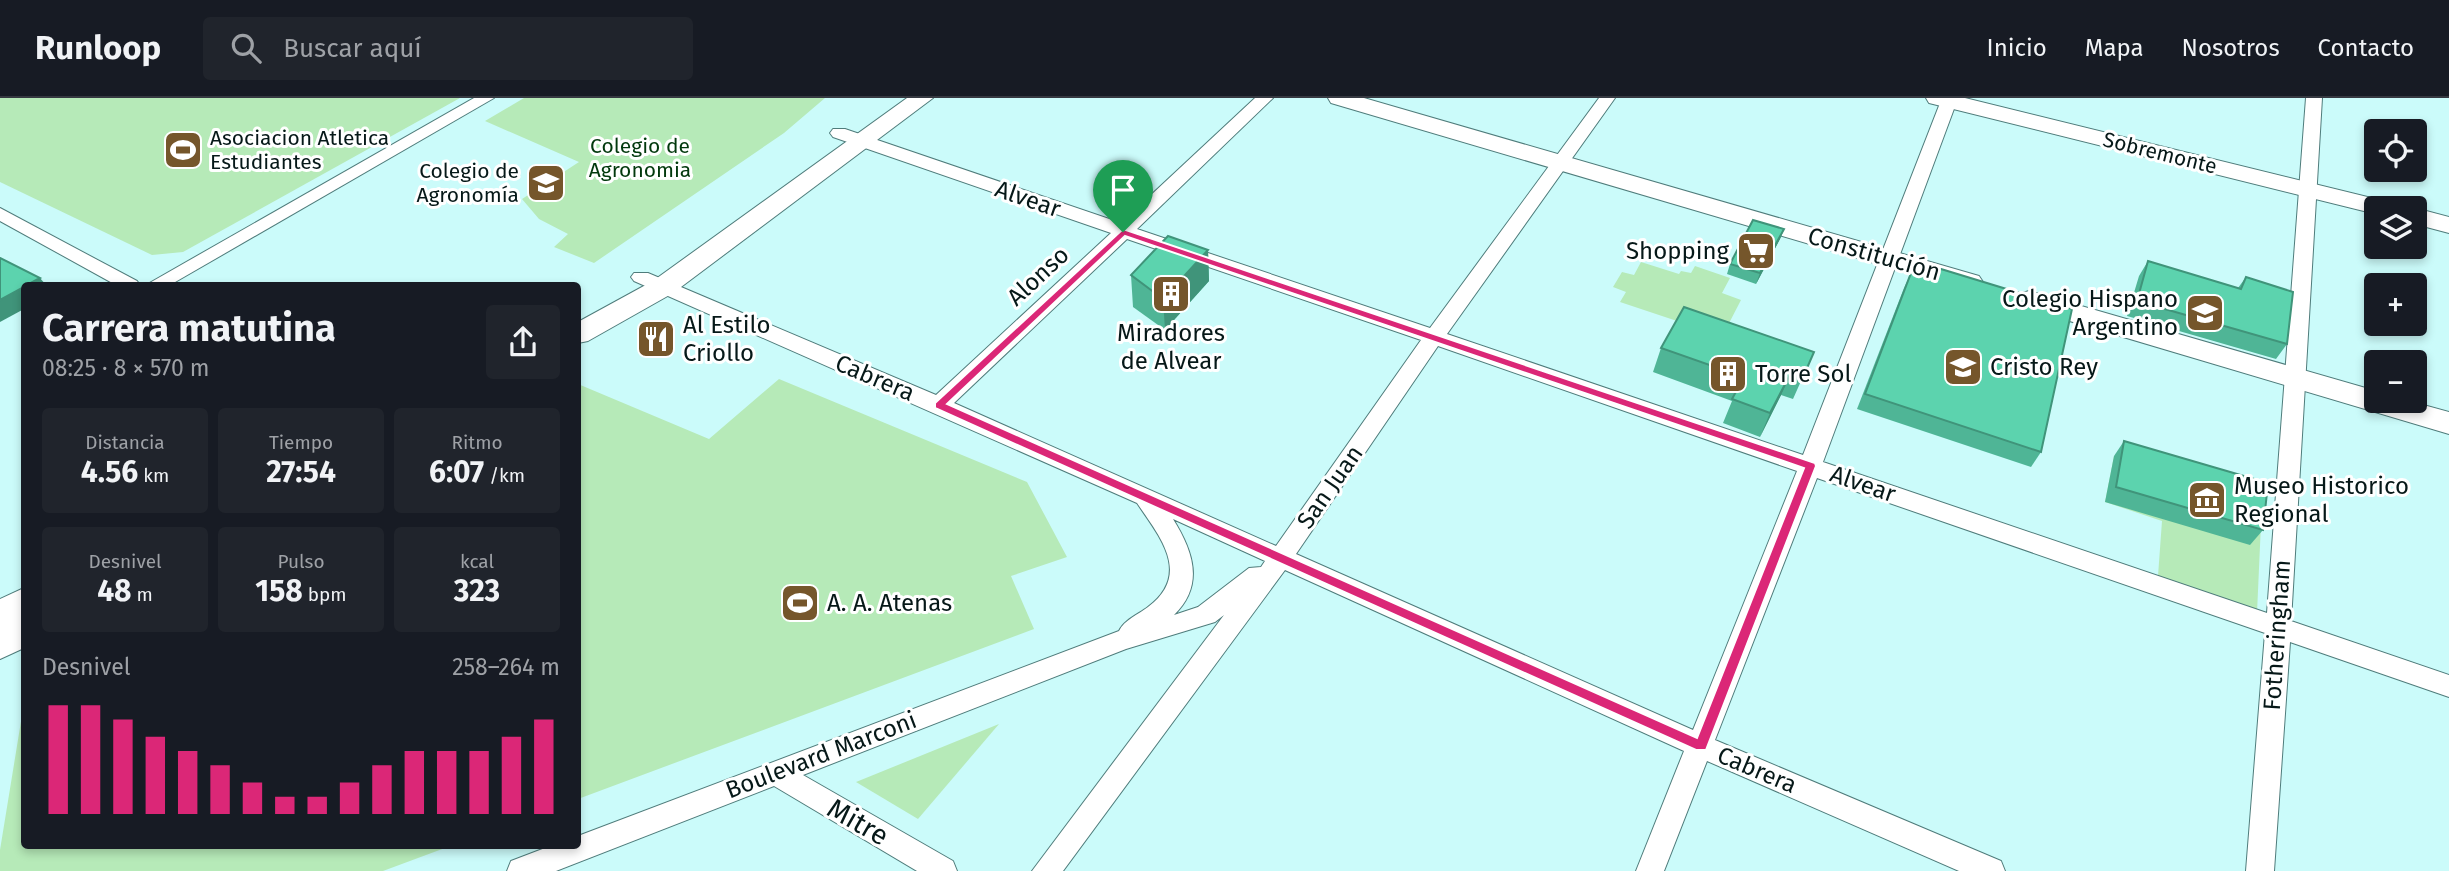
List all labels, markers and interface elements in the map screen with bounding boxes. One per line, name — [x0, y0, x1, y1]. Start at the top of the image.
search box — [203, 17, 693, 80]
text: Runloop — [35, 28, 161, 68]
icon: search — [227, 29, 265, 67]
text: Buscar aquí — [283, 33, 422, 64]
text: Inicio — [1987, 34, 2047, 62]
text: Mapa — [2085, 34, 2144, 62]
text: Nosotros — [2182, 34, 2280, 62]
text: Contacto — [2318, 34, 2414, 62]
map controls — [2364, 119, 2427, 413]
button: locate — [2364, 119, 2427, 182]
place label: Asociacion Atletica Estudiantes — [210, 125, 389, 175]
street label: Sobremonte — [2100, 126, 2220, 180]
sports icon: Asociacion Atletica Estudiantes — [162, 129, 204, 171]
park label: Colegio de Agronomia — [589, 133, 691, 183]
place label: Colegio de Agronomía — [416, 158, 519, 208]
pin — [1093, 160, 1153, 232]
school or university icon: Colegio de Agronomía — [525, 162, 567, 204]
icon: arrive — [1104, 171, 1142, 209]
street label: Alvear — [992, 175, 1065, 223]
button: layers — [2364, 196, 2427, 259]
street label: Constitución — [1804, 222, 1944, 286]
supermarket icon: Shopping — [1735, 230, 1777, 272]
place label: Shopping — [1626, 237, 1730, 265]
street label: Alonso — [1001, 241, 1075, 311]
building icon: Miradores de Alvear — [1150, 273, 1192, 315]
button: + — [2364, 273, 2427, 336]
place label: Colegio Hispano Argentino — [2002, 285, 2178, 341]
school or university icon: Colegio Hispano Argentino — [2184, 292, 2226, 334]
text: Carrera matutina — [42, 305, 336, 351]
button: share — [486, 305, 560, 379]
place label: Al Estilo Criollo — [683, 311, 770, 367]
restaurant icon: Al Estilo Criollo — [635, 318, 677, 360]
place label: Miradores de Alvear — [1117, 319, 1225, 375]
school or university icon: Cristo Rey — [1942, 346, 1984, 388]
street label: Cabrera — [831, 349, 919, 407]
button: − — [2364, 350, 2427, 413]
building icon: Torre Sol — [1707, 353, 1749, 395]
place label: Cristo Rey — [1990, 353, 2098, 381]
text: 08:25 · 8 × 570 m — [42, 354, 210, 382]
place label: Torre Sol — [1755, 360, 1851, 388]
text: Distancia — [85, 431, 165, 454]
text: Tiempo — [269, 431, 333, 454]
text: Ritmo — [451, 431, 503, 454]
street label: San Juan — [1291, 440, 1369, 534]
text: 4.56 — [81, 454, 138, 490]
text: 27:54 — [266, 454, 336, 490]
text: 6:07 — [429, 454, 484, 490]
street label: Alvear — [1827, 460, 1900, 508]
text: km — [138, 464, 169, 487]
text: /km — [484, 464, 525, 487]
place label: Museo Historico Regional — [2234, 472, 2409, 528]
museum icon: Museo Historico Regional — [2186, 479, 2228, 521]
text: Desnivel — [88, 550, 162, 573]
text: Pulso — [277, 550, 325, 573]
text: kcal — [460, 550, 494, 573]
street label: Fotheringham — [2258, 559, 2296, 711]
text: 48 — [97, 573, 132, 609]
text: 158 — [255, 573, 303, 609]
text: 323 — [454, 573, 500, 609]
sports icon: A. A. Atenas — [779, 582, 821, 624]
text: m — [132, 583, 153, 606]
text: bpm — [303, 583, 347, 606]
place label: A. A. Atenas — [827, 589, 952, 617]
text: Desnivel — [42, 653, 131, 681]
text: 258–264 m — [452, 653, 560, 681]
street label: Boulevard Marconi — [722, 706, 920, 804]
street label: Cabrera — [1713, 741, 1801, 799]
street label: Mitre — [822, 791, 894, 853]

